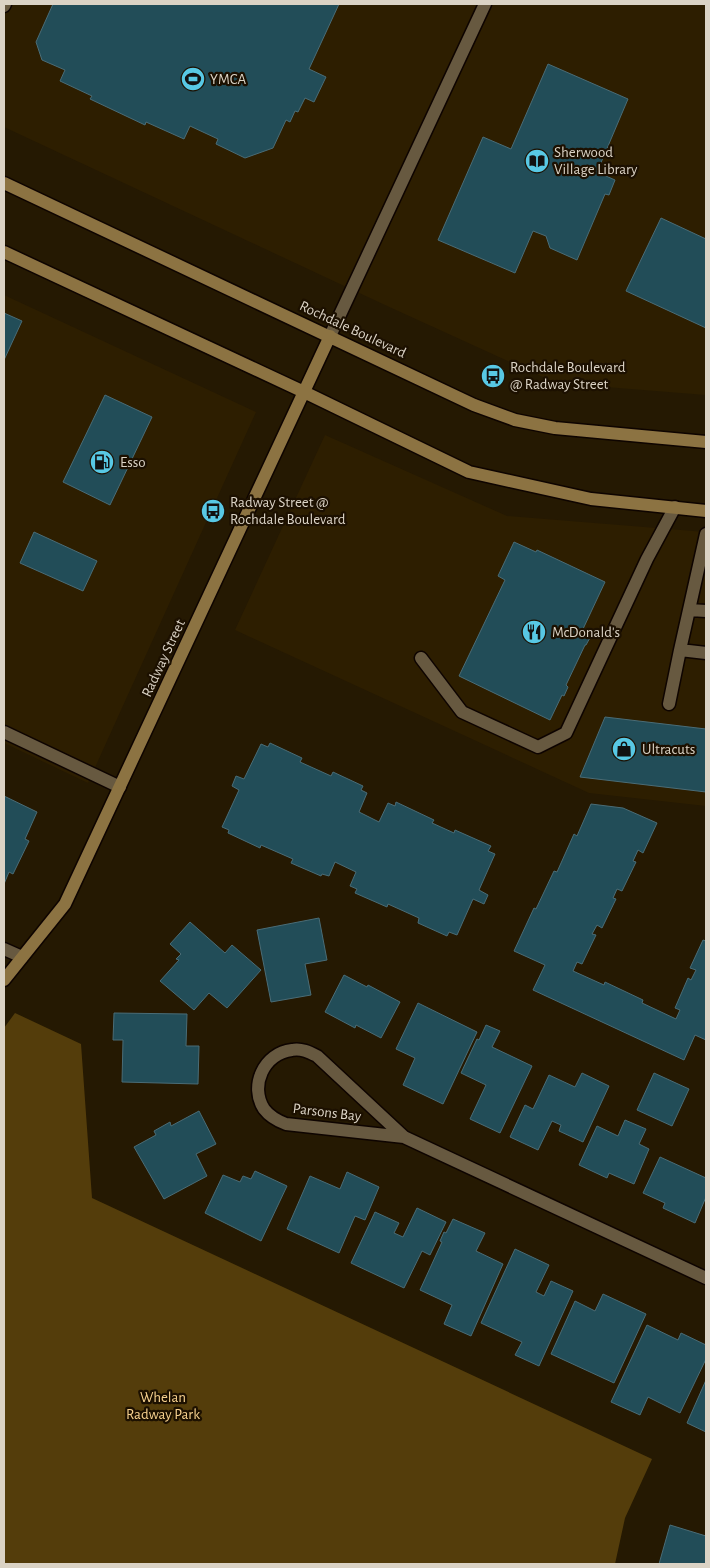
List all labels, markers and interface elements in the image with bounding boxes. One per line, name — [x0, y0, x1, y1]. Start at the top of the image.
sports icon: YMCA — [180, 66, 206, 92]
place label: YMCA — [210, 72, 247, 87]
place label: Sherwood Village Library — [554, 145, 638, 177]
library icon: Sherwood Village Library — [524, 148, 550, 174]
street label: Rochdale Boulevard — [297, 298, 409, 361]
place label: Rochdale Boulevard @ Radway Street — [510, 360, 626, 392]
bus stop icon: Rochdale Boulevard @ Radway Street — [480, 363, 506, 389]
fuel station icon: Esso — [89, 449, 115, 475]
place label: Esso — [120, 455, 146, 470]
place label: Radway Street @ Rochdale Boulevard — [230, 495, 346, 527]
bus stop icon: Radway Street @ Rochdale Boulevard — [200, 498, 226, 524]
street label: Radway Street — [139, 617, 188, 699]
restaurant icon: McDonald's — [521, 619, 547, 645]
place label: McDonald's — [552, 625, 620, 640]
shop icon: Ultracuts — [611, 736, 637, 762]
place label: Ultracuts — [642, 742, 695, 757]
street label: Parsons Bay — [292, 1101, 363, 1124]
park label: Whelan Radway Park — [126, 1390, 200, 1422]

